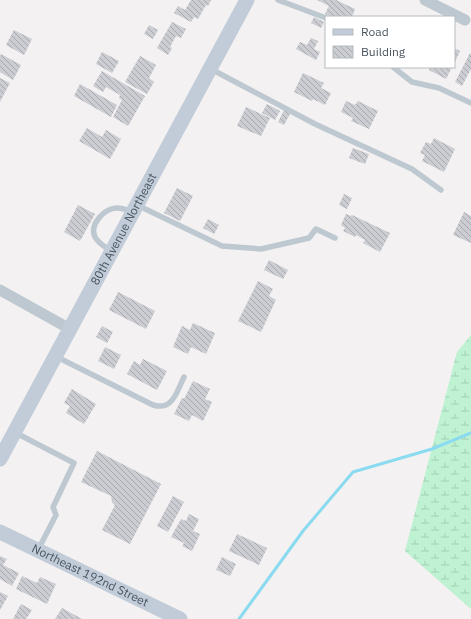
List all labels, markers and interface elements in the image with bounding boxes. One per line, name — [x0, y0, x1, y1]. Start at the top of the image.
legend — [325, 16, 455, 68]
text: Road — [361, 24, 389, 39]
text: Building — [361, 44, 406, 59]
street label: 80th Avenue Northeast — [87, 170, 159, 288]
street label: Northeast 192nd Street — [29, 541, 151, 610]

